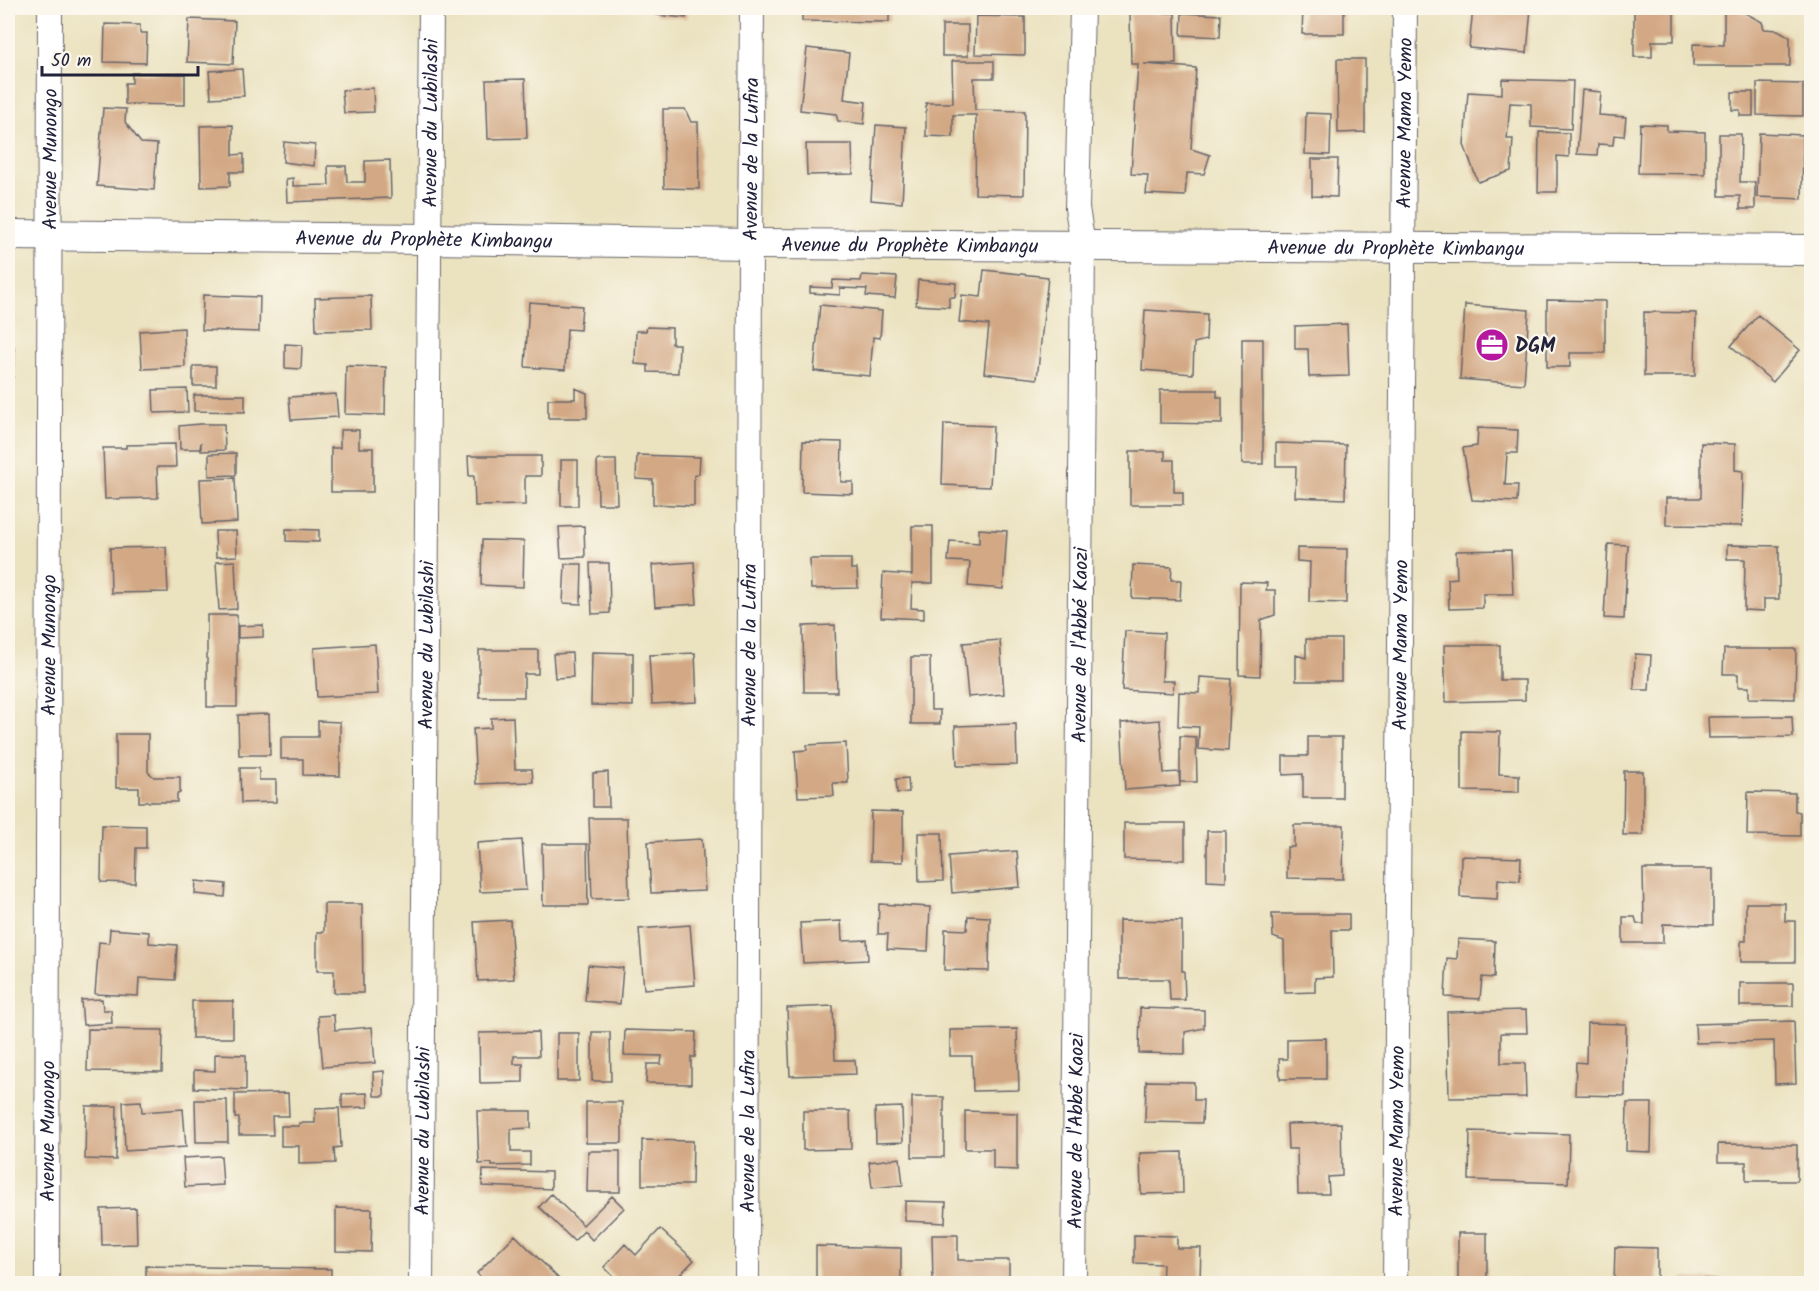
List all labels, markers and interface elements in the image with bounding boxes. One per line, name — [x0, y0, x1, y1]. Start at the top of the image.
street label: Avenue du Lubilashi — [415, 37, 449, 208]
street label: Avenue Mama Yemo — [1389, 37, 1423, 209]
scale bar — [42, 39, 198, 77]
text: 50 m — [51, 47, 91, 76]
street label: Avenue de la Lufira — [736, 77, 769, 241]
street label: Avenue Munongo — [35, 88, 68, 230]
street label: Avenue du Prophète Kimbangu — [295, 224, 553, 259]
street label: Avenue du Prophète Kimbangu — [781, 230, 1039, 264]
street label: Avenue du Prophète Kimbangu — [1267, 233, 1525, 266]
office icon: DGM — [1474, 327, 1510, 363]
place label: DGM — [1515, 331, 1556, 363]
street label: Avenue de l'Abbé Kaozi — [1065, 546, 1098, 743]
street label: Avenue du Lubilashi — [411, 559, 445, 730]
street label: Avenue Mama Yemo — [1385, 559, 1419, 731]
street label: Avenue de la Lufira — [735, 563, 767, 727]
street label: Avenue Munongo — [34, 574, 67, 716]
street label: Avenue de l'Abbé Kaozi — [1060, 1032, 1094, 1229]
street label: Avenue du Lubilashi — [408, 1045, 441, 1216]
street label: Avenue Mama Yemo — [1382, 1045, 1415, 1217]
street label: Avenue de la Lufira — [733, 1049, 766, 1213]
street label: Avenue Munongo — [33, 1060, 66, 1202]

